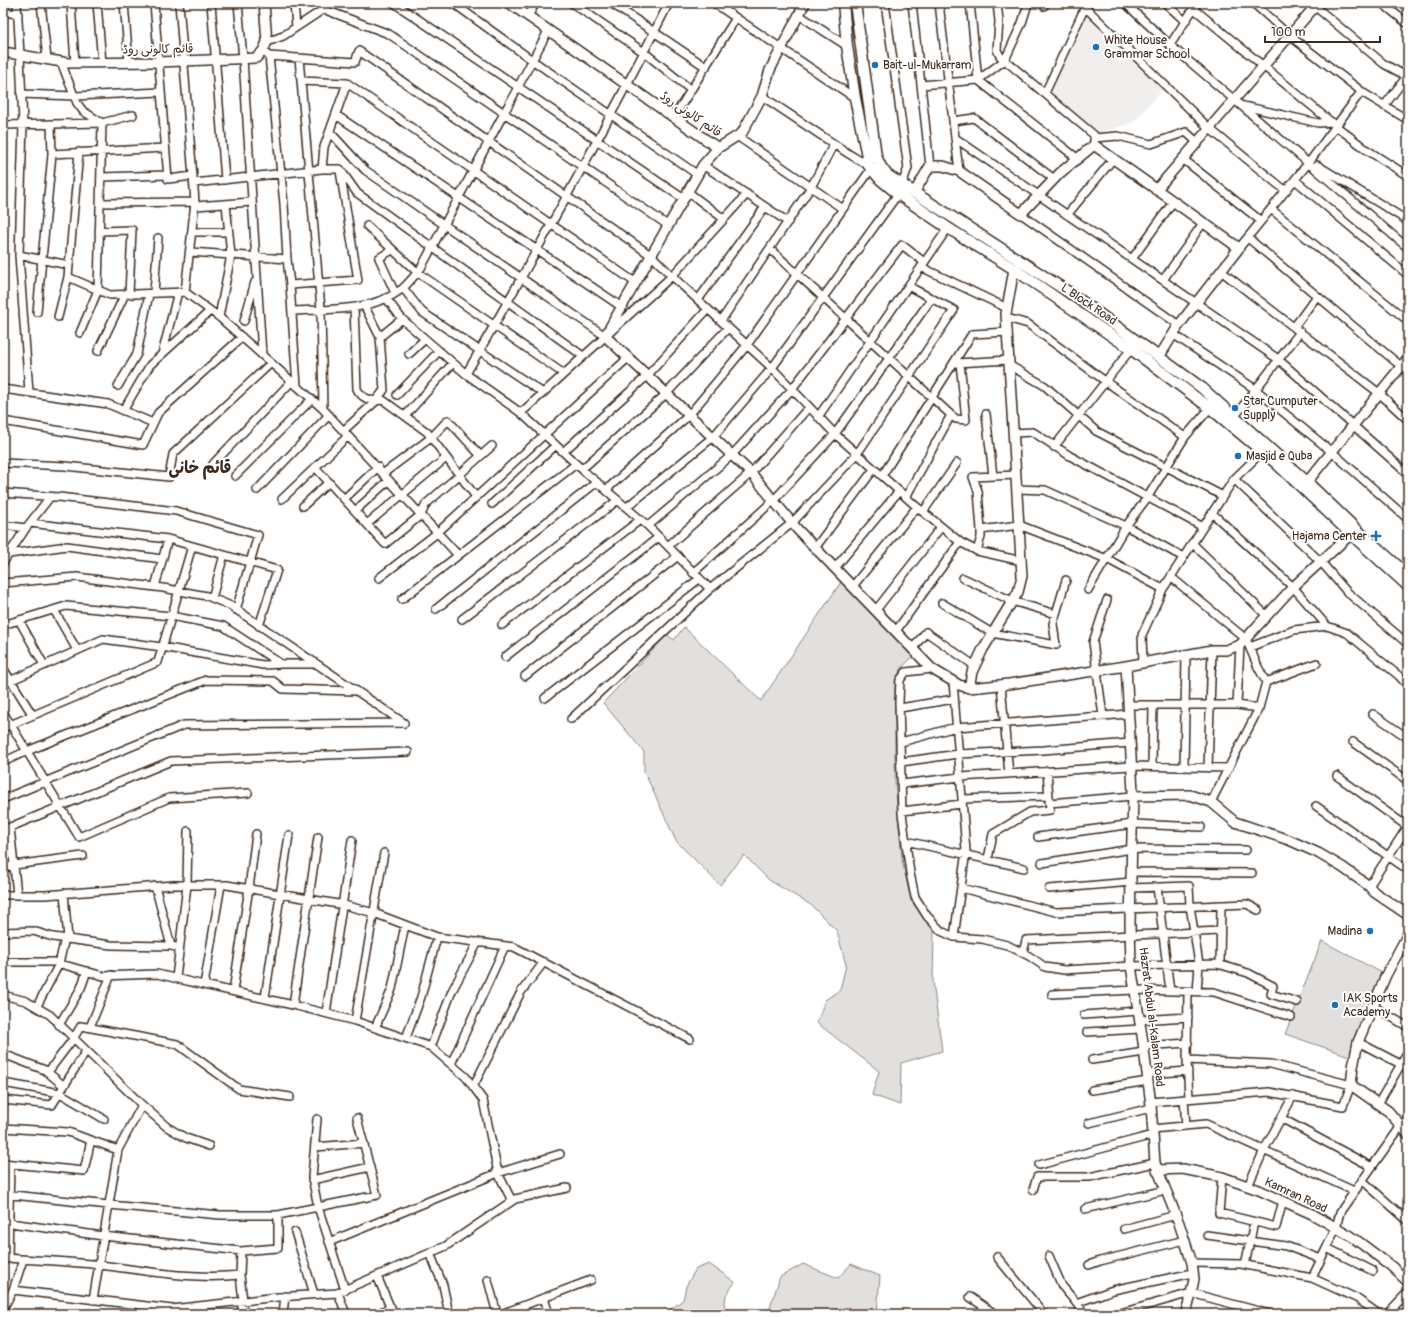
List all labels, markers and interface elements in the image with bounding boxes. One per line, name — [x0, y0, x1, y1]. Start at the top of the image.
scale bar — [1265, 18, 1380, 44]
text: 100 m — [1271, 25, 1306, 40]
place label: White House Grammar School — [1104, 33, 1190, 62]
street label: قائم کالونی روڈ — [122, 41, 194, 59]
marker: White House Grammar School — [1091, 42, 1101, 52]
place label: Bait-ul-Mukarram — [883, 58, 972, 73]
marker: Bait-ul-Mukarram — [870, 60, 880, 70]
street label: قائم کالونی روڈ — [657, 88, 724, 141]
street label: L Block Road — [1058, 280, 1120, 329]
place label: Star Cumputer Supply — [1243, 394, 1318, 423]
marker: Star Cumputer Supply — [1230, 403, 1240, 413]
place label: Masjid e Quba — [1246, 449, 1313, 464]
marker: Masjid e Quba — [1233, 451, 1243, 461]
district label: قائم خانى — [169, 458, 231, 480]
place label: Hajama Center — [1292, 529, 1368, 544]
marker: Hajama Center — [1370, 530, 1382, 542]
place label: Madina — [1328, 924, 1362, 939]
marker: Madina — [1365, 926, 1375, 936]
street label: Hazrat Abdul al-Kalam Road — [1136, 946, 1168, 1088]
place label: IAK Sports Academy — [1343, 991, 1398, 1020]
marker: IAK Sports Academy — [1330, 1000, 1340, 1010]
street label: Kamran Road — [1262, 1174, 1330, 1217]

